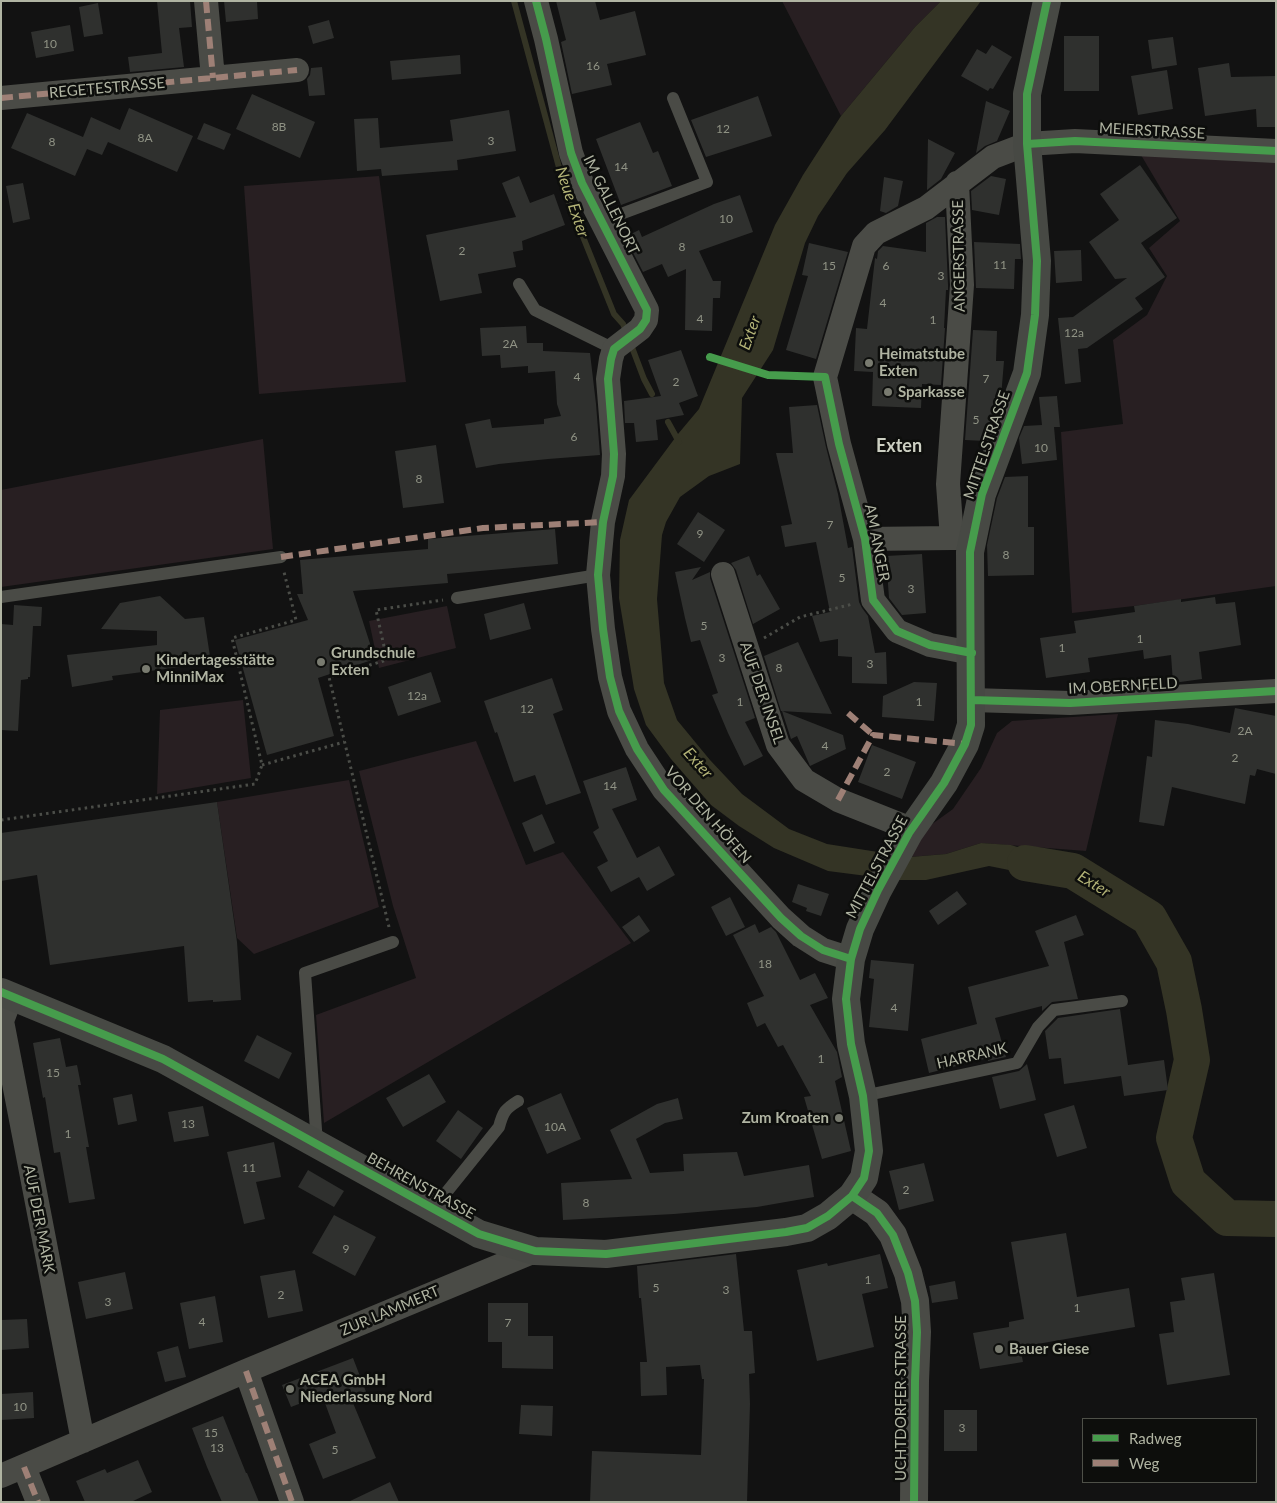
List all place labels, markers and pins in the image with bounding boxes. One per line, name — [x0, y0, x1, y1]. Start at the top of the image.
place label: Heimatstube Exten — [879, 345, 965, 380]
marker: Heimatstube Exten — [863, 357, 875, 369]
place label: Sparkasse — [898, 383, 965, 401]
marker: Sparkasse — [882, 386, 894, 398]
place label: Grundschule Exten — [331, 644, 415, 679]
place label: Kindertagesstätte MinniMax — [156, 651, 274, 686]
marker: Grundschule Exten — [315, 656, 327, 668]
marker: Kindertagesstätte MinniMax — [140, 663, 152, 675]
place label: Zum Kroaten — [742, 1109, 829, 1127]
marker: Zum Kroaten — [833, 1112, 845, 1124]
place label: Bauer Giese — [1009, 1340, 1089, 1358]
marker: Bauer Giese — [993, 1343, 1005, 1355]
place label: ACEA GmbH Niederlassung Nord — [300, 1371, 432, 1406]
marker: ACEA GmbH Niederlassung Nord — [284, 1383, 296, 1395]

